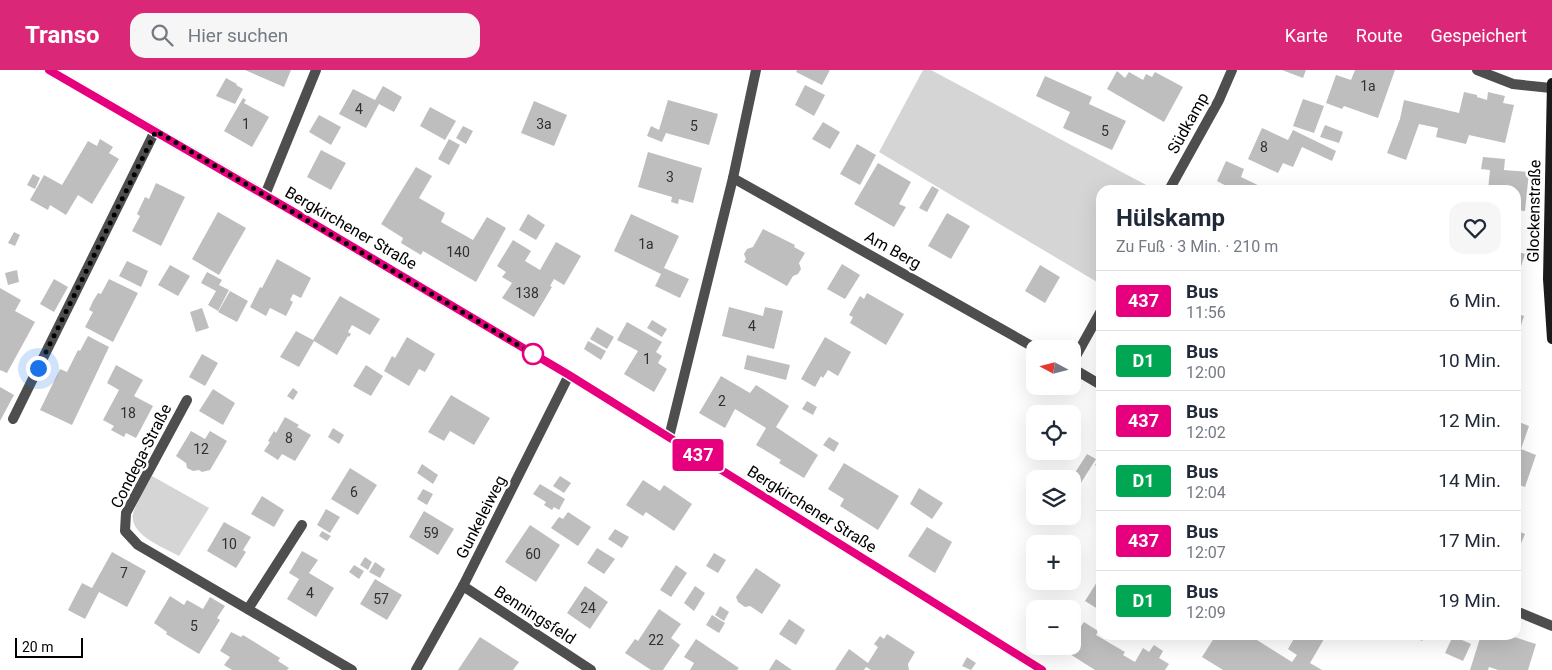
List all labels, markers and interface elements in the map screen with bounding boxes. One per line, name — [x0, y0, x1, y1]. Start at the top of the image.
search box — [130, 13, 480, 58]
text: Transo — [25, 21, 100, 49]
icon: search — [148, 21, 176, 49]
text: Hier suchen — [188, 24, 288, 47]
text: Karte — [1285, 25, 1328, 46]
text: Route — [1356, 25, 1403, 46]
text: Gespeichert — [1431, 25, 1527, 46]
house number: 1a — [1360, 78, 1376, 94]
street label: Südkamp — [1163, 89, 1213, 157]
house number: 4 — [355, 101, 363, 117]
house number: 1 — [242, 116, 250, 132]
house number: 3a — [536, 116, 552, 132]
house number: 5 — [690, 118, 698, 134]
house number: 5 — [1101, 123, 1109, 139]
house number: 8 — [1260, 139, 1268, 155]
street label: Glockenstraße — [1524, 159, 1544, 263]
house number: 3 — [666, 169, 674, 185]
street label: Bergkirchener Straße — [282, 183, 420, 273]
button: heart — [1449, 202, 1501, 254]
text: Hülskamp — [1116, 204, 1225, 232]
street label: Am Berg — [862, 227, 924, 273]
house number: 1a — [638, 236, 654, 252]
text: Zu Fuß · 3 Min. · 210 m — [1116, 237, 1278, 256]
house number: 140 — [446, 244, 470, 260]
text: Bus — [1186, 280, 1219, 303]
house number: 138 — [515, 285, 539, 301]
text: 6 Min. — [1449, 289, 1501, 312]
text: 437 — [1128, 290, 1159, 311]
text: 11:56 — [1186, 303, 1226, 322]
house number: 4 — [748, 318, 756, 334]
north arrow — [1026, 340, 1081, 395]
map controls — [1026, 340, 1081, 655]
text: Bus — [1186, 340, 1219, 363]
unlabelled marker — [522, 343, 544, 365]
text: 10 Min. — [1438, 349, 1501, 372]
text: D1 — [1132, 350, 1155, 371]
house number: 1 — [643, 351, 651, 367]
your location — [26, 356, 51, 381]
text: 12:00 — [1186, 363, 1226, 382]
house number: 2 — [718, 393, 726, 409]
text: Bus — [1186, 400, 1219, 423]
street label: Condega-Straße — [107, 401, 175, 511]
house number: 18 — [120, 405, 136, 421]
button: locate — [1026, 405, 1081, 460]
text: 12 Min. — [1438, 409, 1501, 432]
text: 437 — [1128, 410, 1159, 431]
text: 12:02 — [1186, 423, 1226, 442]
house number: 8 — [285, 430, 293, 446]
line badge: 437 — [669, 439, 727, 471]
house number: 12 — [193, 441, 209, 457]
text: 437 — [683, 444, 713, 465]
text: Bus — [1186, 460, 1219, 483]
street label: Bergkirchener Straße — [744, 461, 880, 557]
text: 14 Min. — [1438, 469, 1501, 492]
button: layers — [1026, 470, 1081, 525]
text: D1 — [1132, 470, 1155, 491]
street label: Gunkeleiweg — [452, 472, 510, 562]
text: 12:04 — [1186, 483, 1226, 502]
house number: 6 — [350, 484, 358, 500]
text: Bus — [1186, 520, 1219, 543]
house number: 59 — [423, 525, 439, 541]
text: 17 Min. — [1438, 529, 1501, 552]
text: 437 — [1128, 530, 1159, 551]
button: + — [1026, 535, 1081, 590]
house number: 10 — [221, 536, 237, 552]
text: 12:07 — [1186, 543, 1226, 562]
house number: 60 — [525, 546, 541, 562]
house number: 7 — [120, 565, 128, 581]
text: Bus — [1186, 580, 1219, 603]
street label: Benningsfeld — [491, 582, 579, 648]
house number: 4 — [306, 585, 314, 601]
text: 19 Min. — [1438, 589, 1501, 612]
text: D1 — [1132, 590, 1155, 611]
house number: 57 — [373, 591, 389, 607]
house number: 24 — [580, 600, 596, 616]
button: − — [1026, 600, 1081, 655]
text: 12:09 — [1186, 603, 1226, 622]
house number: 5 — [190, 618, 198, 634]
house number: 22 — [648, 632, 664, 648]
scale bar — [15, 635, 82, 658]
text: 20 m — [22, 639, 54, 655]

